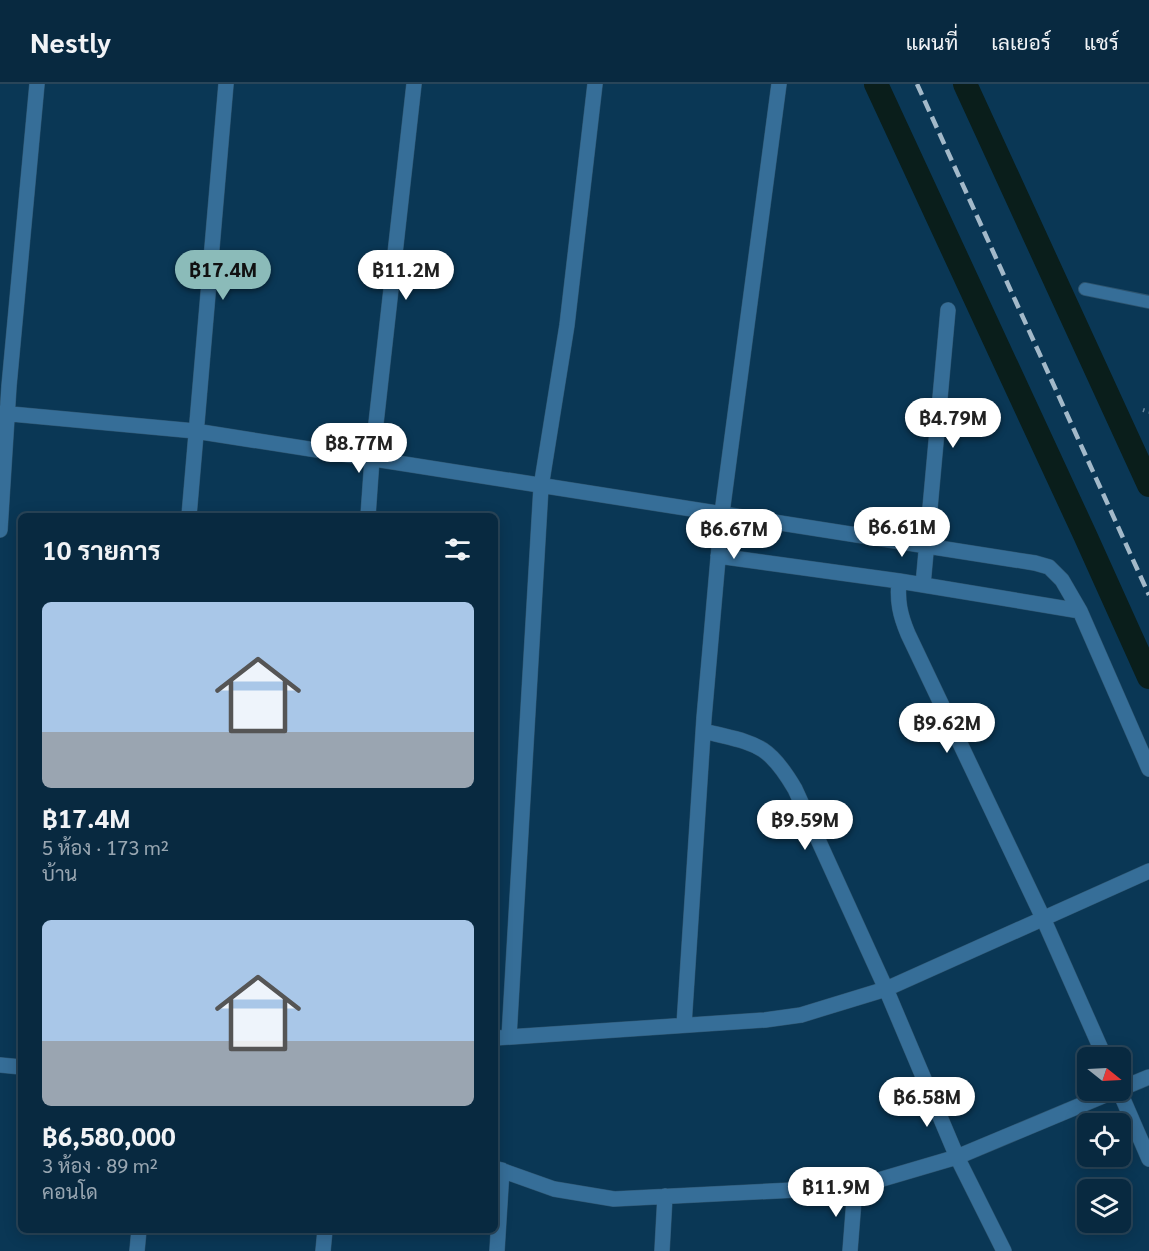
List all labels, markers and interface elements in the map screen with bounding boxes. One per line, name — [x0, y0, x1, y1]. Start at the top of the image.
text: Nestly — [30, 23, 111, 59]
text: แผนที่ — [906, 28, 958, 55]
text: เลเยอร์ — [991, 28, 1051, 55]
text: แชร์ — [1084, 28, 1119, 55]
pin: ฿17.4M — [174, 250, 272, 301]
pin: ฿11.2M — [357, 250, 455, 301]
text: ฿17.4M — [189, 256, 257, 282]
text: ฿11.2M — [372, 256, 440, 282]
pin: ฿4.79M — [904, 398, 1002, 449]
text: ฿4.79M — [919, 404, 987, 430]
pin: ฿8.77M — [310, 423, 408, 474]
text: ฿8.77M — [325, 429, 393, 455]
pin: ฿6.61M — [853, 507, 951, 558]
pin: ฿6.67M — [685, 509, 783, 560]
text: ฿6.61M — [868, 513, 936, 539]
text: ฿6.67M — [700, 515, 768, 541]
text: 10 รายการ — [42, 532, 161, 566]
icon: filters — [441, 533, 474, 566]
icon: home — [204, 641, 312, 749]
pin: ฿9.62M — [898, 703, 996, 754]
text: ฿9.62M — [913, 709, 981, 735]
text: ฿17.4M — [42, 800, 131, 834]
pin: ฿9.59M — [756, 800, 854, 851]
text: ฿9.59M — [771, 806, 839, 832]
text: 5 ห้อง · 173 m² — [42, 834, 169, 860]
text: บ้าน — [42, 860, 77, 886]
icon: home — [204, 959, 312, 1067]
north arrow — [1077, 1047, 1131, 1101]
map controls — [1077, 1047, 1131, 1233]
pin: ฿6.58M — [878, 1077, 976, 1128]
text: ฿6.58M — [893, 1083, 961, 1109]
button: locate — [1077, 1113, 1131, 1167]
text: ฿6,580,000 — [42, 1118, 176, 1152]
text: 3 ห้อง · 89 m² — [42, 1152, 158, 1178]
pin: ฿11.9M — [787, 1167, 885, 1218]
text: ฿11.9M — [802, 1173, 870, 1199]
text: คอนโด — [42, 1178, 98, 1204]
button: layers — [1077, 1179, 1131, 1233]

